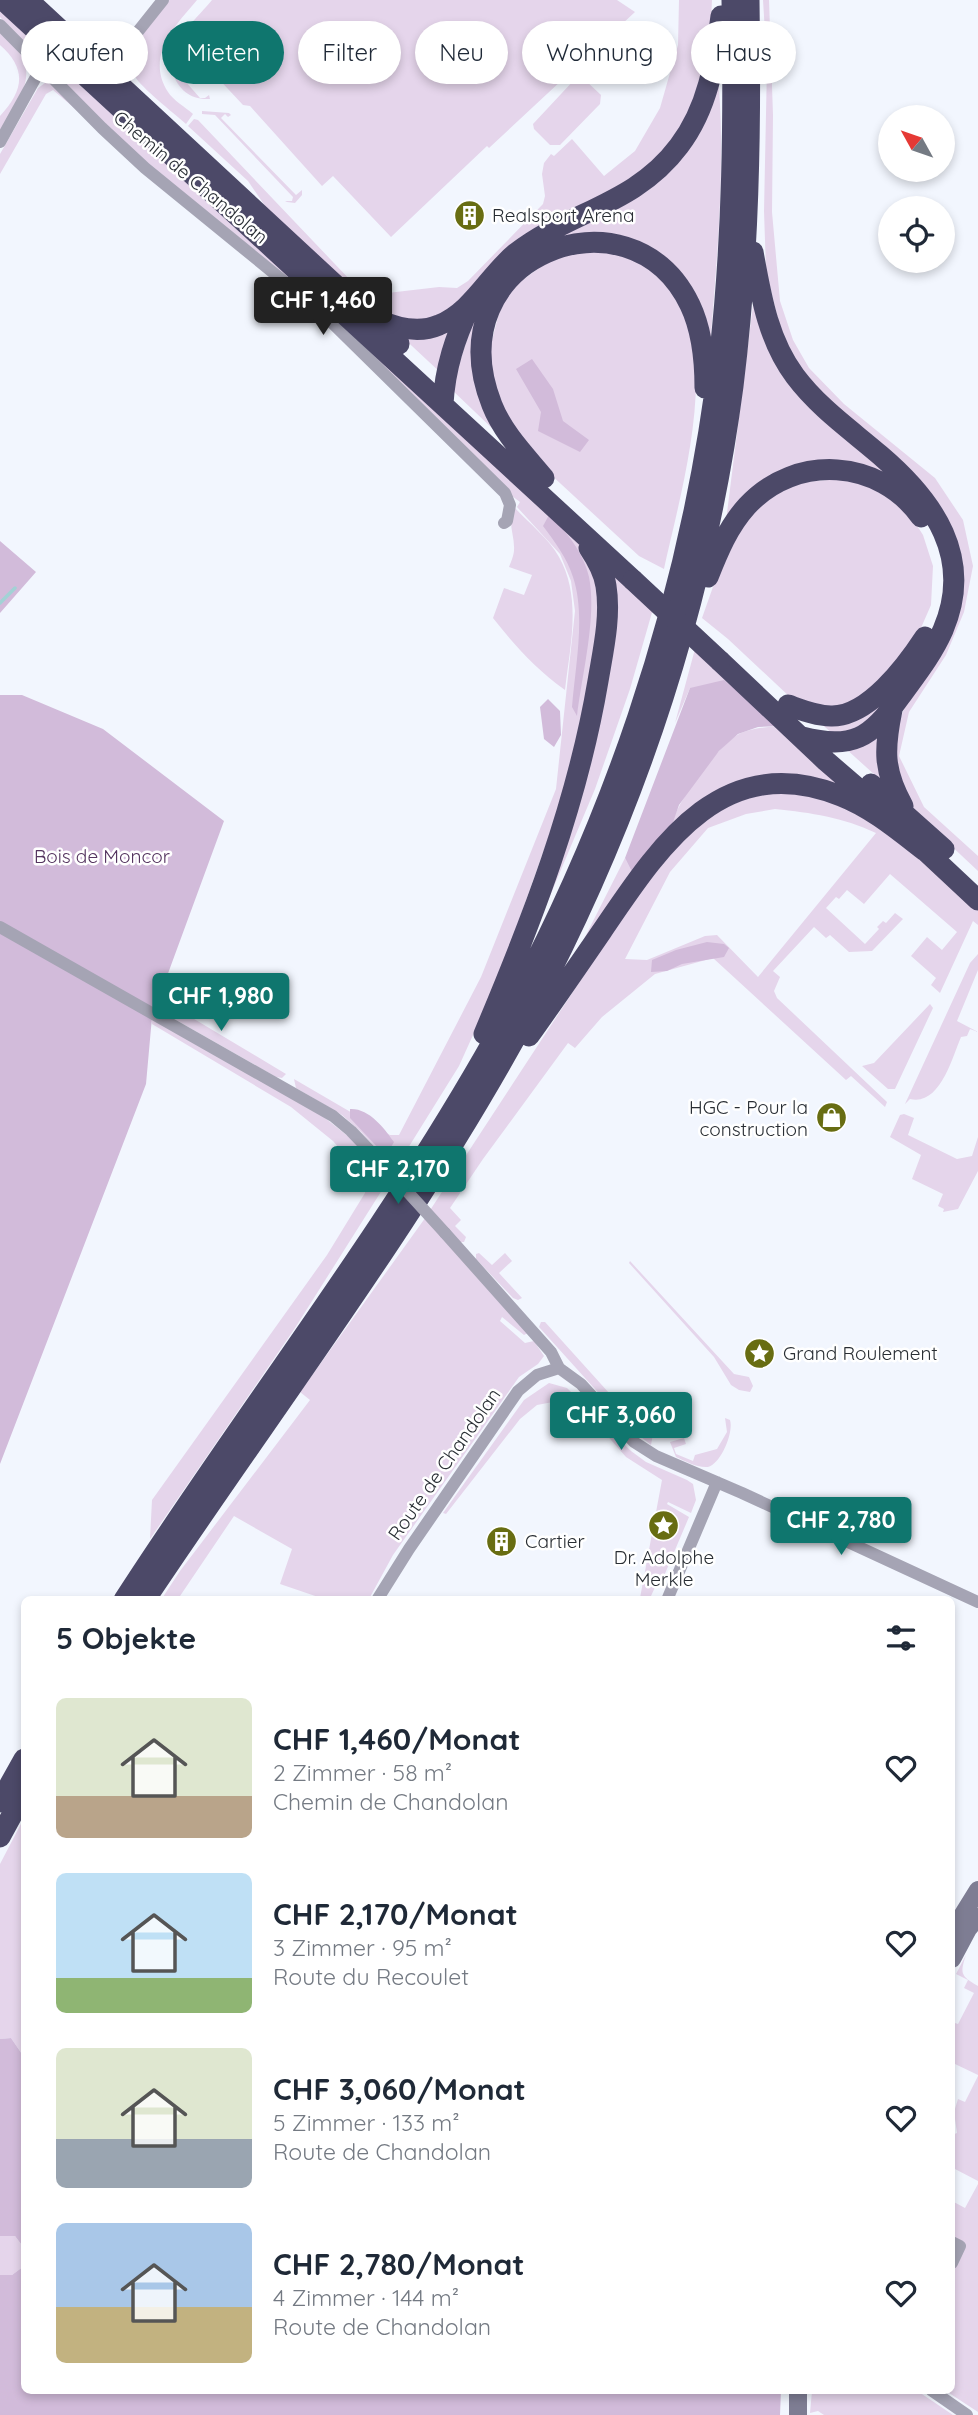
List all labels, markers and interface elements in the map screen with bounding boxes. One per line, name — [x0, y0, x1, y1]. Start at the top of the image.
chip: Kaufen — [21, 21, 148, 84]
chip: Mieten — [162, 21, 284, 84]
chip: Filter — [298, 21, 401, 84]
chip: Neu — [415, 21, 508, 84]
chip: Wohnung — [522, 21, 677, 84]
chip: Haus — [691, 21, 796, 84]
street label: Chemin de Chandolan — [109, 105, 273, 249]
north arrow — [878, 105, 956, 182]
map controls — [878, 105, 955, 273]
button: locate — [878, 196, 955, 273]
building icon: Realsport Arena — [452, 198, 486, 232]
place label: Realsport Arena — [492, 203, 635, 227]
pin: CHF 1,460 — [243, 278, 403, 337]
text: CHF 1,460 — [270, 285, 376, 314]
park label: Bois de Moncor — [34, 844, 171, 868]
pin: CHF 1,980 — [141, 974, 301, 1033]
text: CHF 1,980 — [168, 981, 274, 1010]
place label: HGC - Pour la construction — [689, 1095, 808, 1141]
shop icon: HGC - Pour la construction — [814, 1101, 848, 1135]
pin: CHF 2,170 — [318, 1146, 478, 1206]
text: CHF 2,170 — [346, 1154, 450, 1183]
place icon: Grand Roulement — [743, 1336, 777, 1370]
place label: Grand Roulement — [783, 1341, 938, 1365]
street label: Route de Chandolan — [382, 1383, 506, 1545]
pin: CHF 3,060 — [541, 1392, 701, 1452]
text: CHF 3,060 — [566, 1400, 676, 1429]
pin: CHF 2,780 — [761, 1498, 921, 1557]
text: CHF 2,780 — [786, 1505, 896, 1534]
place icon: Dr. Adolphe Merkle — [647, 1509, 681, 1543]
building icon: Cartier — [485, 1524, 519, 1558]
place label: Cartier — [525, 1529, 585, 1553]
place label: Dr. Adolphe Merkle — [614, 1545, 714, 1591]
text: 5 Objekte — [56, 1619, 196, 1657]
icon: filters — [882, 1619, 920, 1657]
text: CHF 1,460/Monat — [273, 1720, 521, 1758]
icon: home — [112, 1726, 196, 1810]
icon: heart — [882, 1749, 920, 1787]
text: 2 Zimmer · 58 m² — [273, 1758, 452, 1787]
text: Chemin de Chandolan — [273, 1787, 508, 1816]
text: CHF 2,170/Monat — [273, 1895, 518, 1933]
icon: home — [112, 1901, 196, 1985]
icon: heart — [882, 1924, 920, 1962]
text: 3 Zimmer · 95 m² — [273, 1933, 452, 1962]
text: Route du Recoulet — [273, 1962, 469, 1991]
text: CHF 3,060/Monat — [273, 2070, 526, 2108]
icon: home — [112, 2076, 196, 2160]
icon: heart — [882, 2099, 920, 2137]
text: 5 Zimmer · 133 m² — [273, 2108, 460, 2137]
text: Route de Chandolan — [273, 2137, 491, 2166]
text: CHF 2,780/Monat — [273, 2245, 525, 2283]
icon: home — [112, 2251, 196, 2335]
icon: heart — [882, 2274, 920, 2312]
text: 4 Zimmer · 144 m² — [273, 2283, 459, 2312]
text: Route de Chandolan — [273, 2312, 491, 2341]

